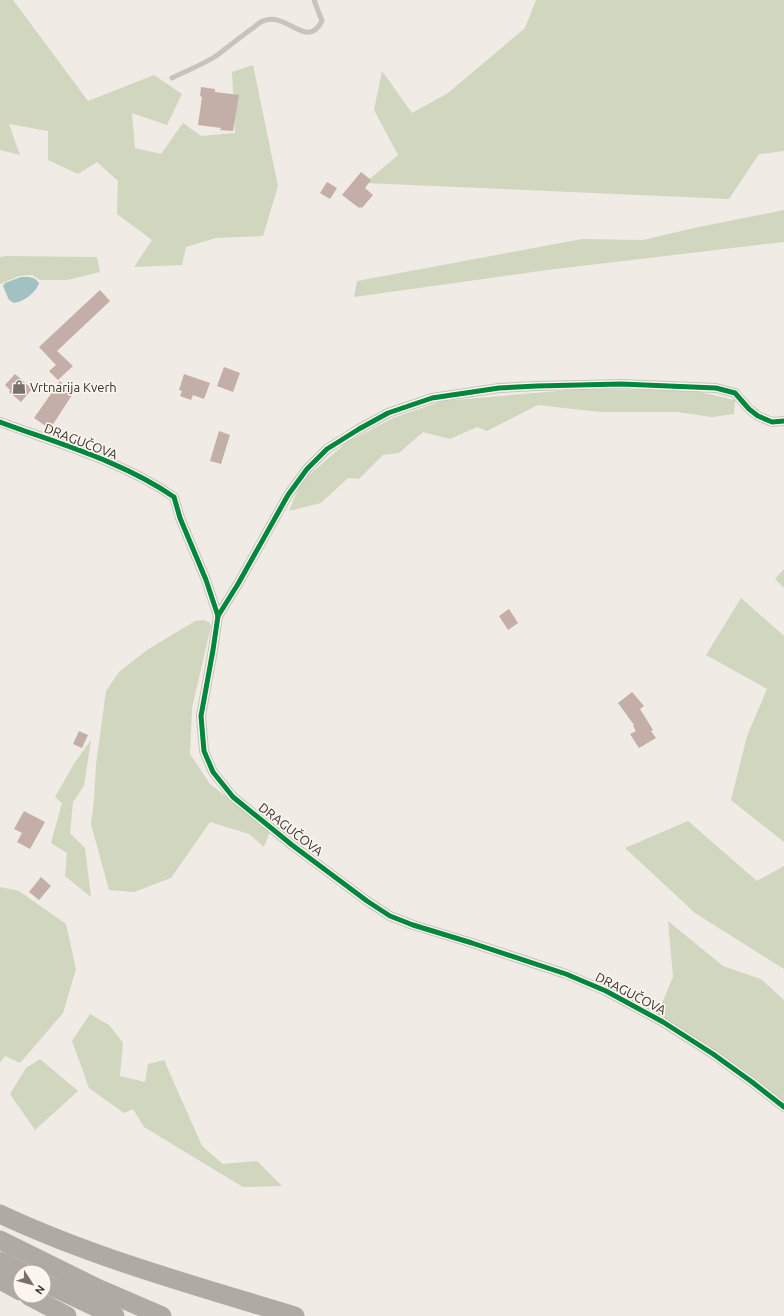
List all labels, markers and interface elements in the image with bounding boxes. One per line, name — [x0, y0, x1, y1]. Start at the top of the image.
shop icon: Vrtnarija Kverh — [11, 379, 27, 395]
place label: Vrtnarija Kverh — [30, 380, 117, 394]
street label: DRAGUČOVA — [42, 421, 120, 462]
street label: DRAGUČOVA — [256, 800, 326, 859]
street label: DRAGUČOVA — [593, 969, 669, 1017]
north arrow — [12, 1264, 52, 1304]
text: N — [33, 1283, 47, 1297]

